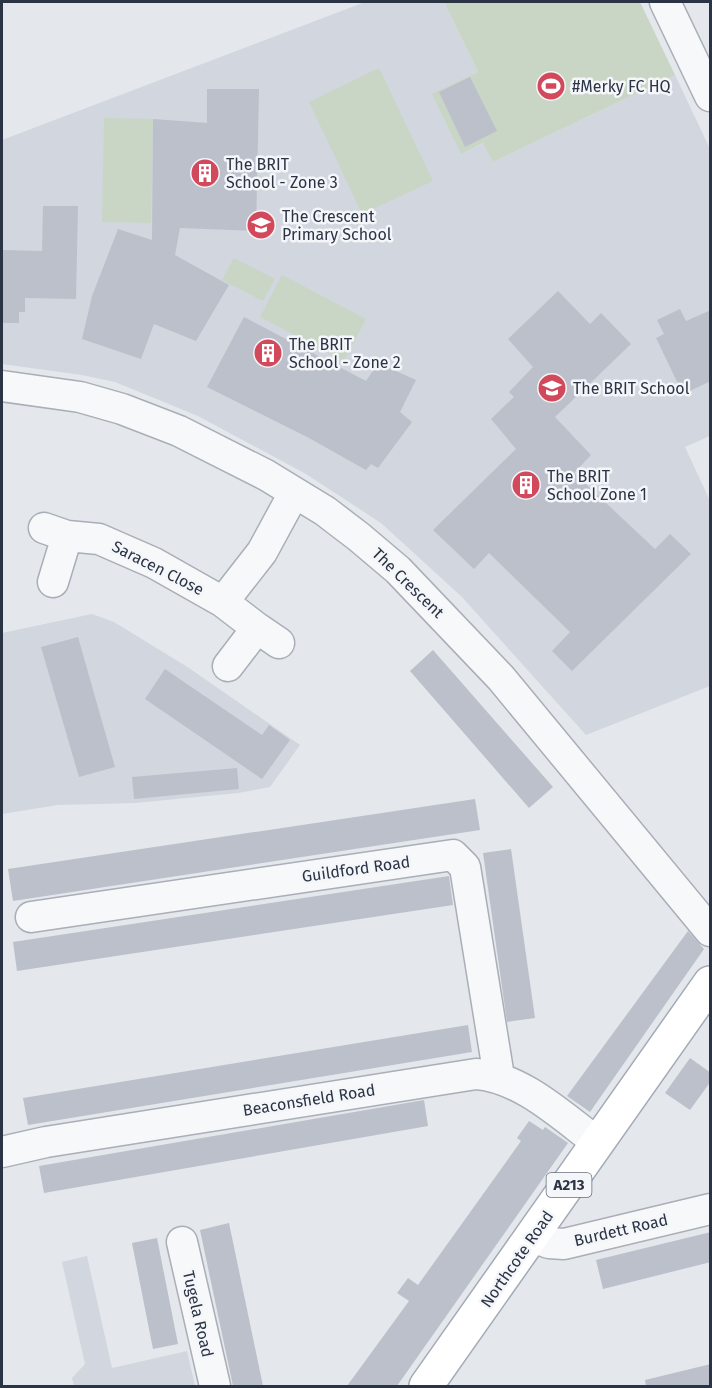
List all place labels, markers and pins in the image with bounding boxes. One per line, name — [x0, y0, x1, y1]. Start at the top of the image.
sports icon: #Merky FC HQ — [535, 70, 567, 102]
place label: #Merky FC HQ — [572, 77, 671, 96]
place label: The BRIT School - Zone 3 — [226, 155, 338, 192]
building icon: The BRIT School - Zone 3 — [189, 157, 221, 189]
place label: The Crescent Primary School — [282, 207, 392, 244]
school or university icon: The Crescent Primary School — [245, 209, 277, 241]
place label: The BRIT School - Zone 2 — [289, 335, 401, 372]
building icon: The BRIT School - Zone 2 — [252, 337, 284, 369]
school or university icon: The BRIT School — [536, 372, 568, 404]
place label: The BRIT School — [573, 379, 690, 398]
place label: The BRIT School Zone 1 — [547, 467, 647, 504]
building icon: The BRIT School Zone 1 — [510, 469, 542, 501]

